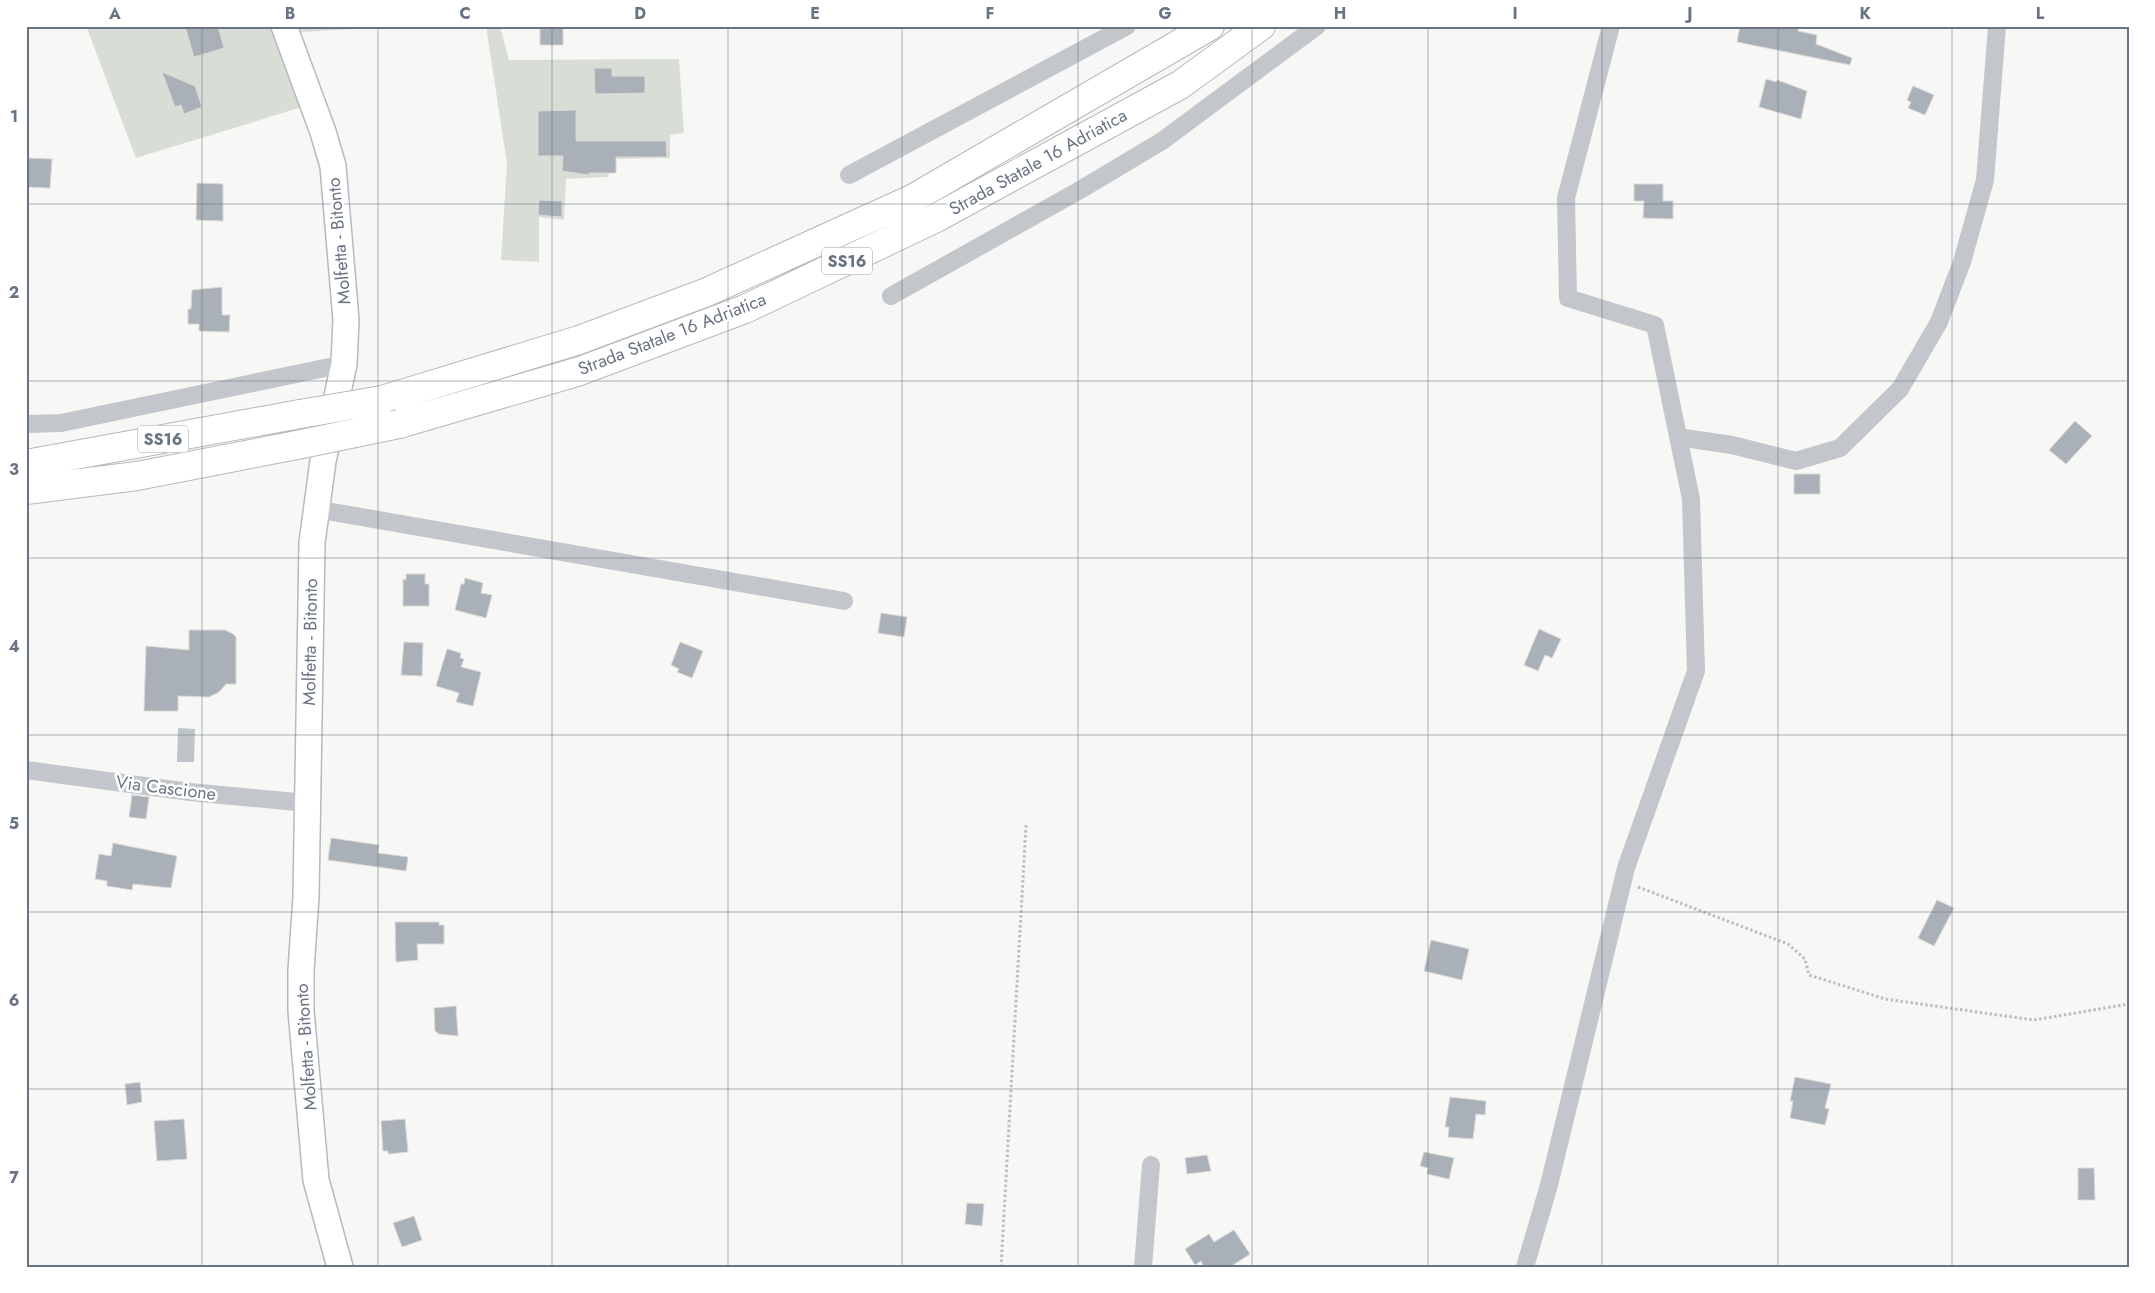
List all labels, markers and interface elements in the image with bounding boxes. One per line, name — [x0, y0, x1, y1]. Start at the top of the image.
text: A — [108, 2, 121, 25]
text: B — [285, 2, 295, 25]
text: C — [459, 2, 471, 25]
text: D — [634, 2, 646, 25]
text: E — [810, 2, 820, 25]
text: F — [986, 2, 994, 25]
text: G — [1158, 2, 1172, 25]
text: H — [1334, 2, 1346, 25]
text: I — [1512, 2, 1518, 25]
text: J — [1684, 2, 1693, 25]
text: K — [1859, 2, 1871, 25]
text: L — [2036, 2, 2045, 25]
street label: Strada Statale 16 Adriatica — [944, 102, 1132, 222]
text: 1 — [10, 105, 18, 128]
street label: Molfetta - Bitonto — [320, 176, 357, 306]
road number: SS16 — [822, 248, 872, 274]
text: 2 — [9, 281, 19, 304]
street label: Strada Statale 16 Adriatica — [574, 286, 770, 382]
road number: SS16 — [138, 426, 188, 452]
text: 3 — [9, 458, 19, 481]
street label: Molfetta - Bitonto — [296, 578, 324, 706]
text: 4 — [8, 635, 20, 658]
street label: Via Cascione — [114, 769, 218, 807]
text: 5 — [9, 812, 19, 835]
street label: Molfetta - Bitonto — [289, 982, 323, 1111]
text: 6 — [9, 989, 19, 1012]
text: 7 — [9, 1166, 19, 1189]

